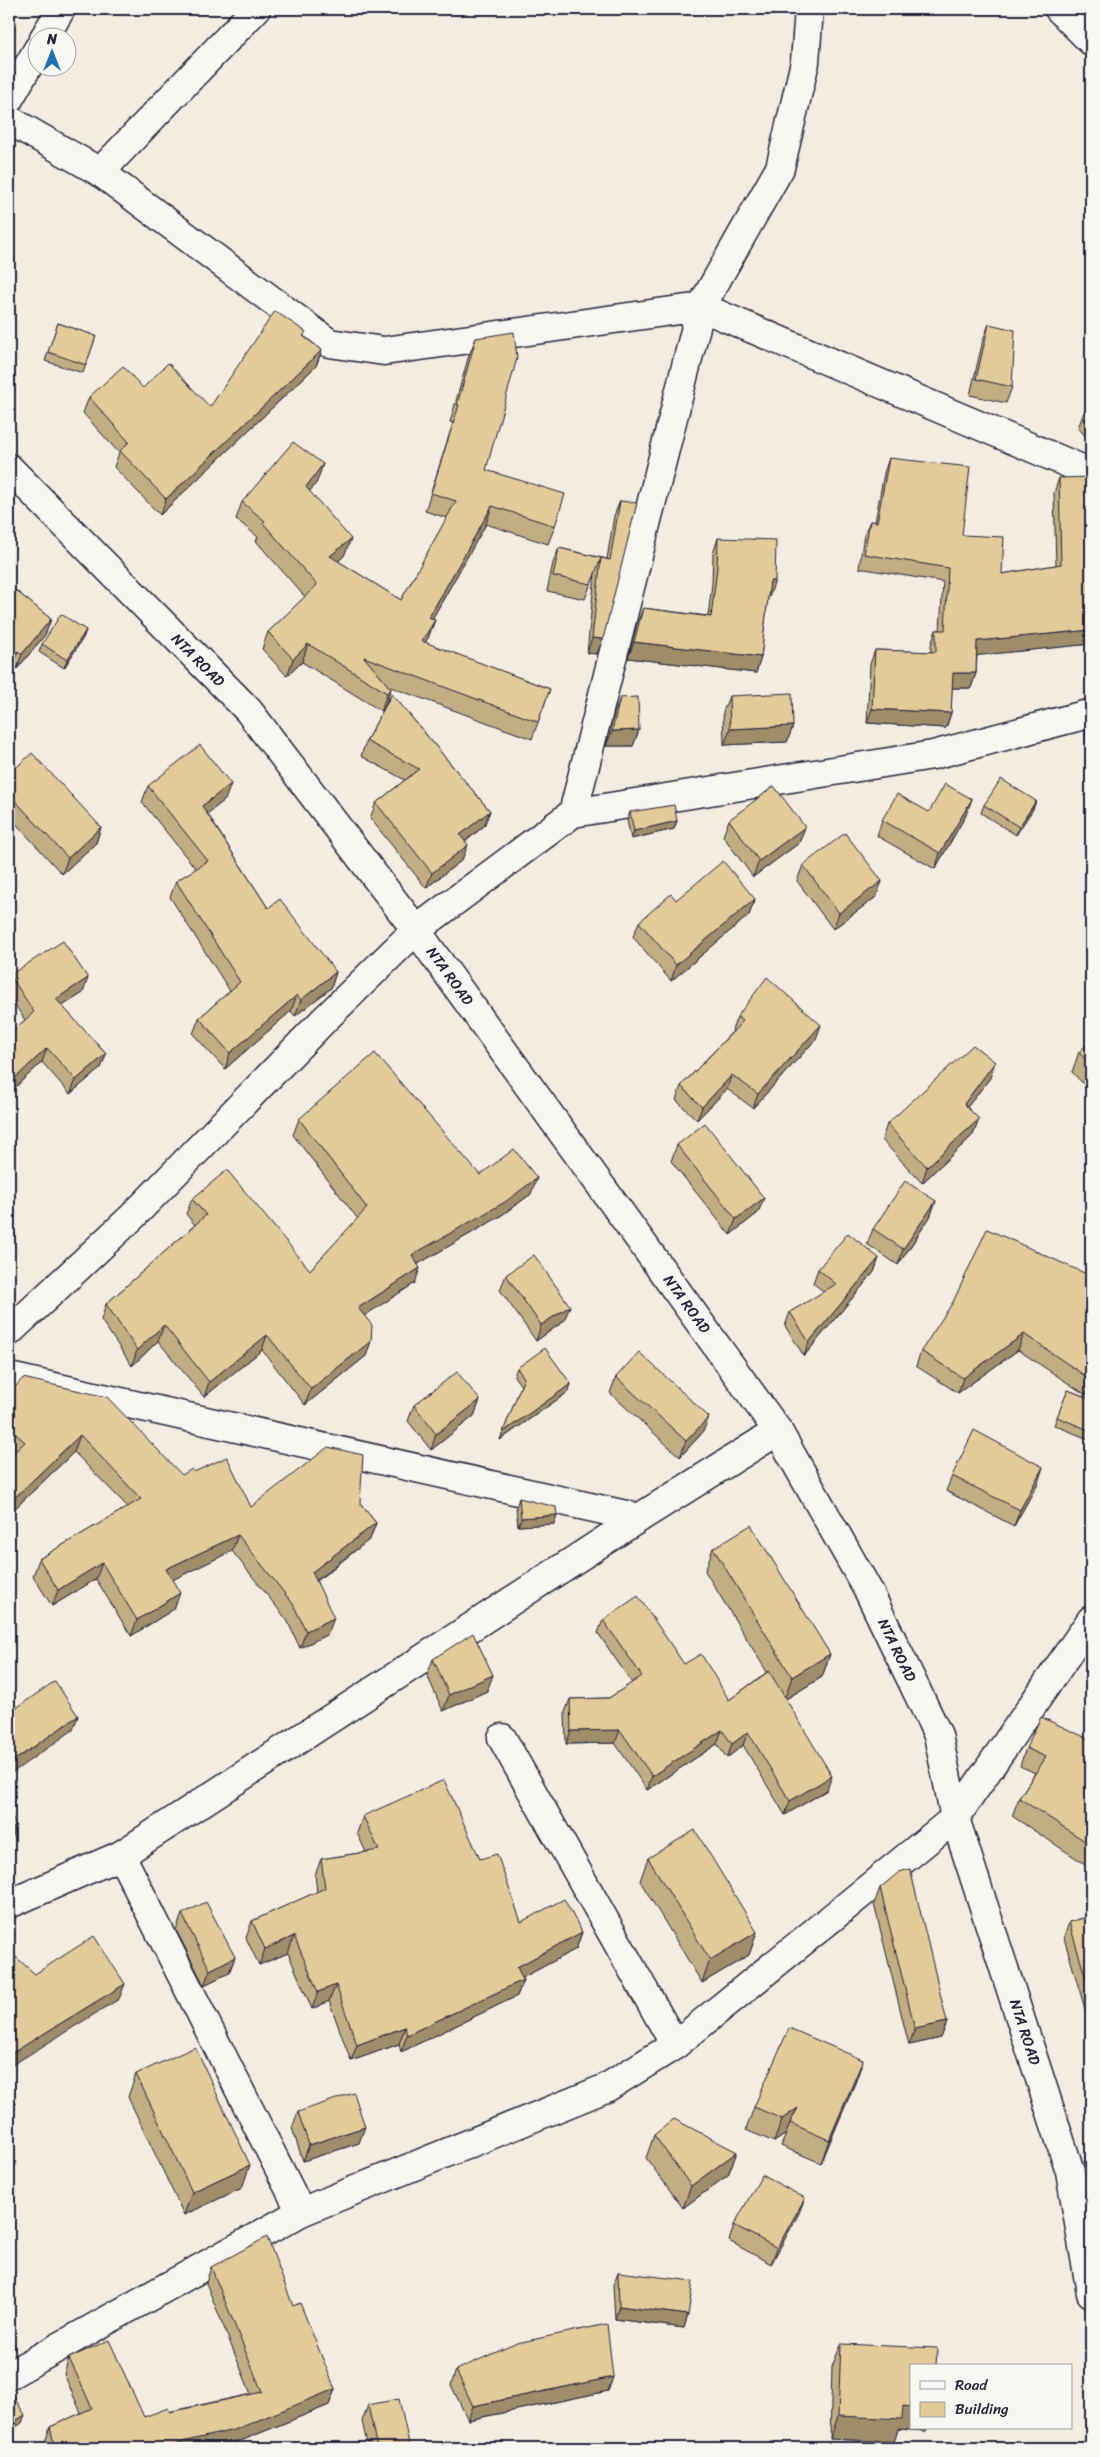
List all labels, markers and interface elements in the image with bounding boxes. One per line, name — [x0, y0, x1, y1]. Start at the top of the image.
text: N — [46, 27, 57, 52]
north arrow — [28, 28, 78, 78]
street label: NTA ROAD — [165, 627, 231, 693]
street label: NTA ROAD — [420, 941, 480, 1011]
street label: NTA ROAD — [657, 1269, 717, 1339]
street label: NTA ROAD — [870, 1614, 924, 1686]
street label: NTA ROAD — [1002, 1996, 1048, 2068]
legend — [910, 2364, 1072, 2430]
text: Road — [955, 2372, 988, 2398]
text: Building — [955, 2396, 1009, 2422]

